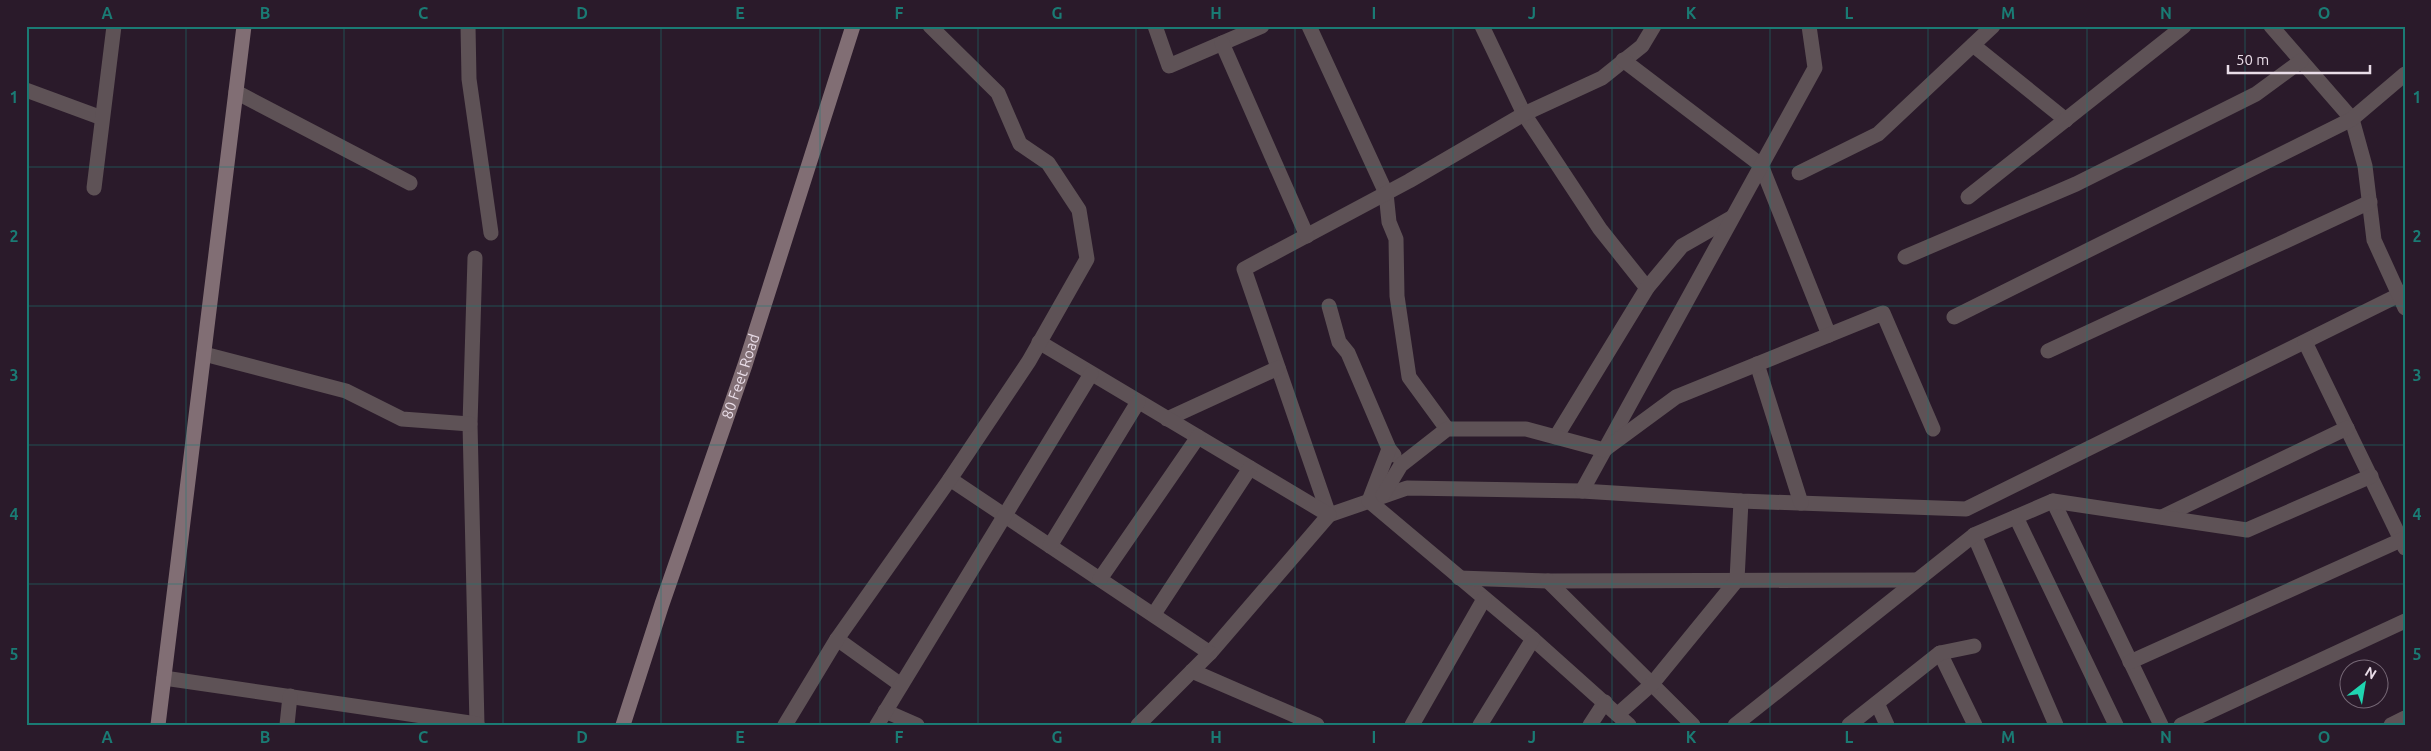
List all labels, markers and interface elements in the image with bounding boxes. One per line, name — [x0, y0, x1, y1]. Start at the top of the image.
text: A — [101, 4, 113, 22]
text: B — [260, 4, 270, 22]
text: C — [418, 4, 428, 22]
text: D — [576, 4, 588, 22]
text: E — [735, 4, 745, 22]
text: F — [895, 4, 904, 22]
text: G — [1051, 4, 1063, 22]
text: H — [1210, 4, 1222, 22]
text: I — [1372, 4, 1376, 22]
text: J — [1528, 4, 1536, 22]
text: K — [1686, 4, 1697, 22]
text: L — [1845, 4, 1854, 22]
text: M — [2001, 4, 2015, 22]
text: N — [2160, 4, 2172, 22]
text: O — [2318, 4, 2330, 22]
scale bar — [2228, 42, 2371, 74]
text: 50 m — [2236, 51, 2269, 68]
text: 1 — [9, 88, 19, 106]
text: 1 — [2412, 88, 2422, 106]
text: 2 — [9, 227, 19, 245]
text: 2 — [2412, 227, 2422, 245]
street label: 80 Feet Road — [718, 332, 762, 421]
text: 3 — [9, 366, 19, 384]
text: 3 — [2412, 366, 2422, 384]
text: 4 — [9, 505, 19, 523]
text: 4 — [2412, 505, 2422, 523]
text: 5 — [9, 645, 19, 663]
text: 5 — [2412, 645, 2422, 663]
north arrow — [2338, 658, 2388, 708]
text: N — [2362, 663, 2379, 682]
text: A — [101, 728, 113, 746]
text: B — [260, 728, 270, 746]
text: C — [418, 728, 428, 746]
text: D — [576, 728, 588, 746]
text: E — [735, 728, 745, 746]
text: F — [895, 728, 904, 746]
text: G — [1051, 728, 1063, 746]
text: H — [1210, 728, 1222, 746]
text: I — [1372, 728, 1376, 746]
text: J — [1528, 728, 1536, 746]
text: K — [1686, 728, 1697, 746]
text: L — [1845, 728, 1854, 746]
text: M — [2001, 728, 2015, 746]
text: N — [2160, 728, 2172, 746]
text: O — [2318, 728, 2330, 746]

